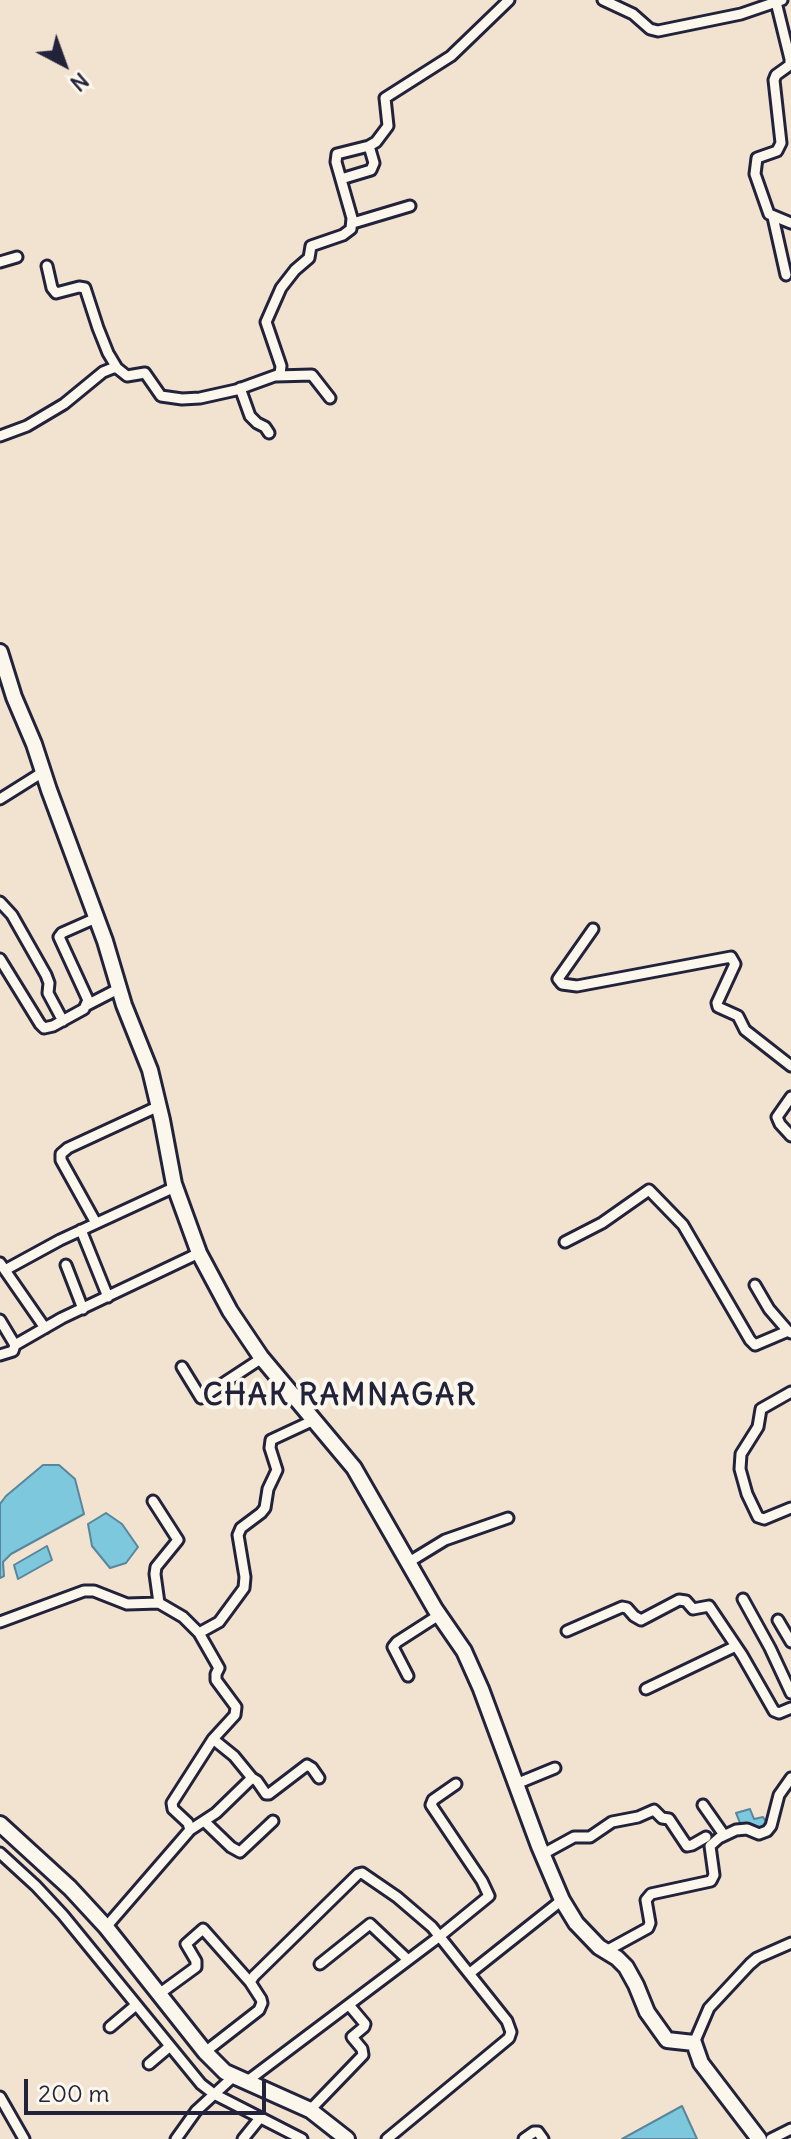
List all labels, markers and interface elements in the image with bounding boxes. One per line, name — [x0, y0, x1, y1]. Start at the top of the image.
north arrow — [24, 24, 104, 104]
text: N — [65, 67, 95, 98]
district label: CHAK RAMNAGAR — [203, 1378, 477, 1414]
scale bar — [28, 2063, 270, 2113]
text: 200 m — [38, 2078, 110, 2108]

